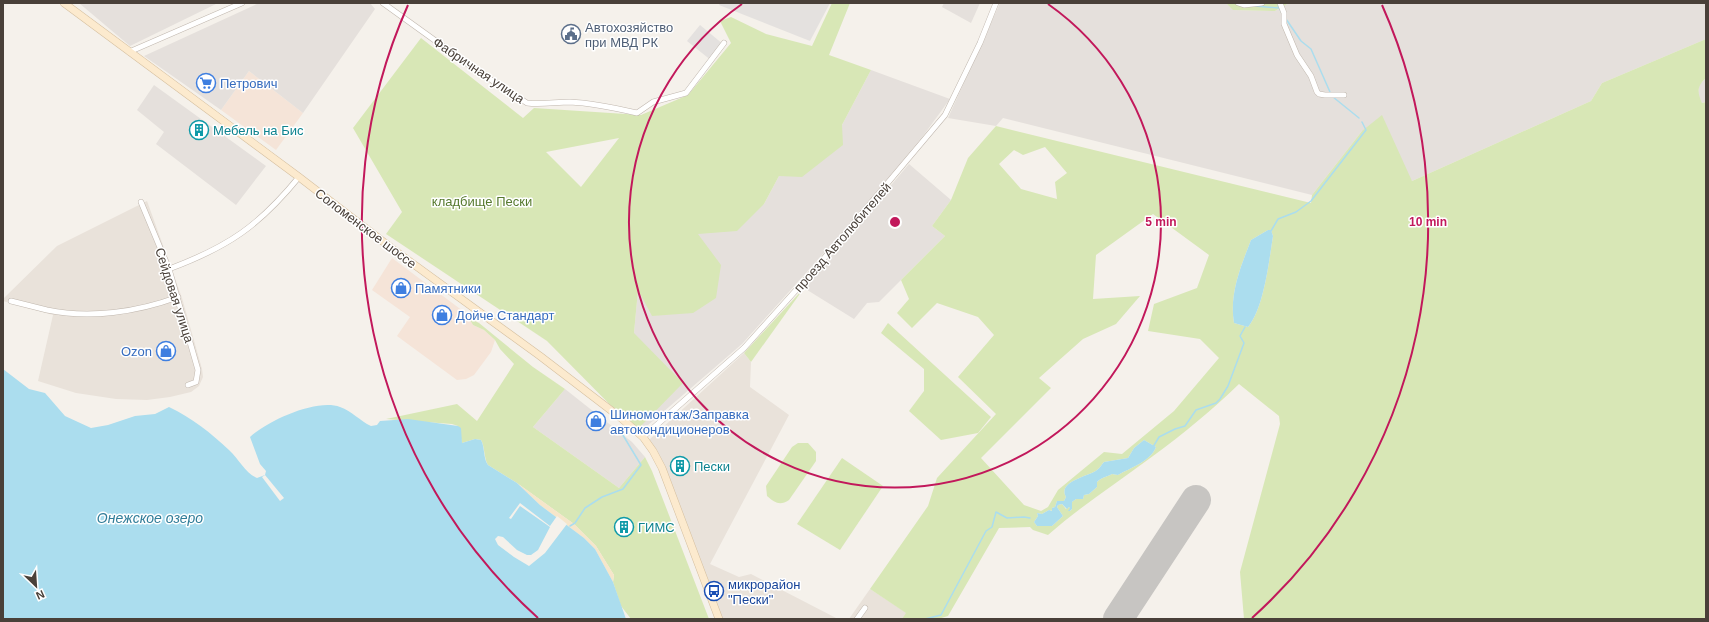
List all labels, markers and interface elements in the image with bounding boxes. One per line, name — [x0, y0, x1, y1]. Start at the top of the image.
place label: Автохозяйство при МВД РК — [585, 20, 673, 50]
public building icon: Автохозяйство при МВД РК — [560, 23, 582, 45]
street label: Фабричная улица — [430, 34, 528, 107]
supermarket icon: Петрович — [195, 72, 217, 94]
place label: Петрович — [220, 76, 278, 91]
building icon: Мебель на Бис — [188, 119, 210, 141]
place label: Мебель на Бис — [213, 123, 304, 138]
street label: проезд Автолюбителей — [791, 180, 894, 295]
street label: Соломенское шоссе — [312, 185, 419, 271]
park label: кладбище Пески — [432, 194, 532, 209]
centre of rings — [888, 215, 902, 229]
text: 5 min — [1145, 215, 1177, 229]
text: 10 min — [1409, 215, 1447, 229]
street label: Сейдовая улица — [152, 246, 197, 345]
shop icon: Памятники — [390, 277, 412, 299]
place label: Памятники — [415, 281, 481, 296]
shop icon: Дойче Стандарт — [431, 304, 453, 326]
place label: Дойче Стандарт — [456, 308, 554, 323]
shop icon: Ozon — [155, 340, 177, 362]
place label: Ozon — [121, 344, 152, 359]
place label: Шиномонтаж/Заправка автокондиционеров — [610, 407, 750, 437]
shop icon: Шиномонтаж/Заправка автокондиционеров — [585, 410, 607, 432]
building icon: Пески — [669, 455, 691, 477]
place label: Пески — [694, 459, 730, 474]
water label: Онежское озеро — [97, 510, 203, 526]
building icon: ГИМС — [613, 516, 635, 538]
place label: ГИМС — [638, 520, 675, 535]
north arrow — [16, 566, 56, 606]
place label: микрорайон "Пески" — [728, 577, 800, 607]
bus stop icon: микрорайон "Пески" — [703, 580, 725, 602]
text: N — [34, 588, 46, 602]

